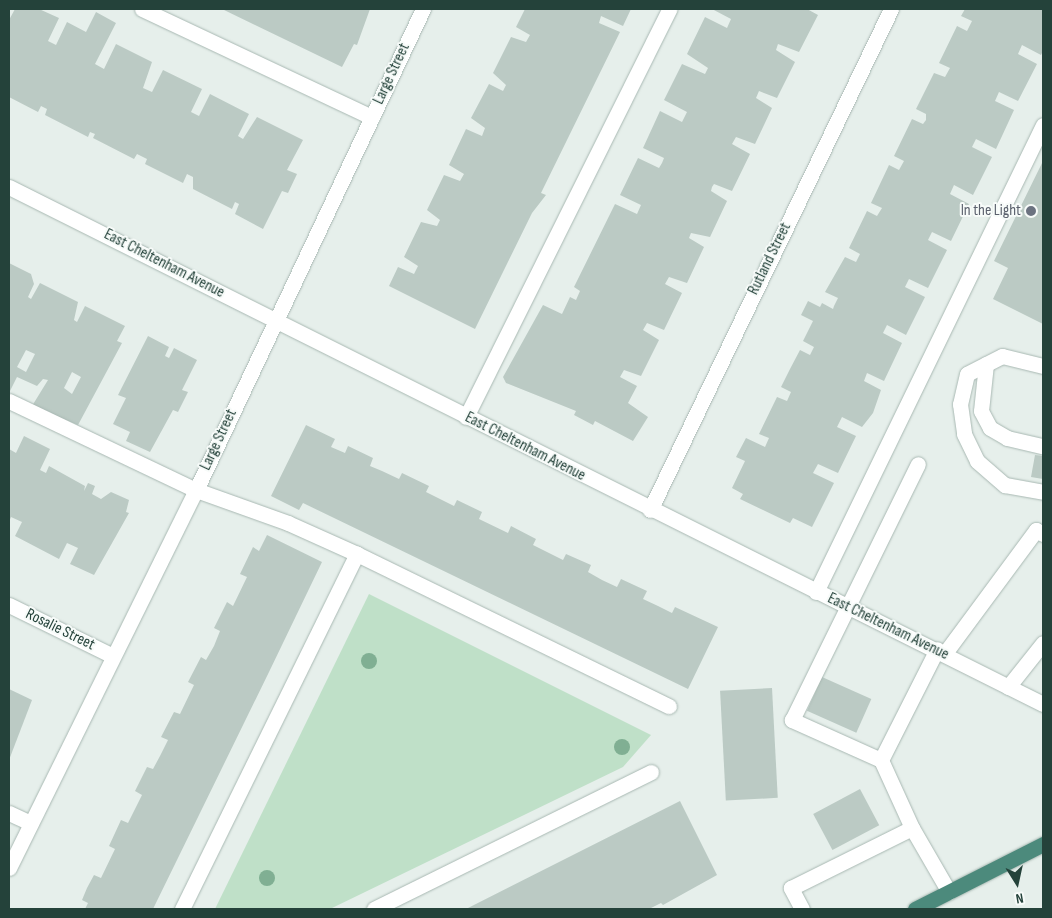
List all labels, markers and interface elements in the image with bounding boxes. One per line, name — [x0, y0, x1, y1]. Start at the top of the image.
street label: Large Street — [370, 40, 414, 108]
place label: In the Light — [961, 201, 1021, 221]
marker: In the Light — [1025, 205, 1037, 217]
street label: Rutland Street — [744, 220, 796, 298]
street label: East Cheltenham Avenue — [101, 225, 227, 303]
street label: Large Street — [197, 406, 241, 474]
street label: East Cheltenham Avenue — [462, 408, 588, 486]
street label: East Cheltenham Avenue — [824, 589, 952, 665]
street label: Rosalie Street — [22, 605, 98, 655]
north arrow — [992, 858, 1042, 908]
text: N — [1015, 889, 1025, 907]

